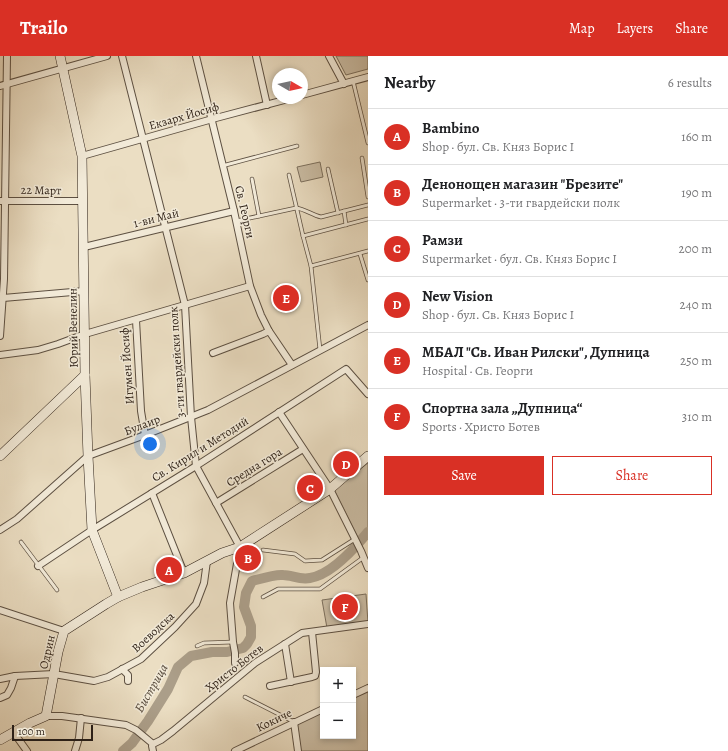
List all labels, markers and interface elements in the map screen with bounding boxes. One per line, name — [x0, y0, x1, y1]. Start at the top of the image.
text: Trailo — [20, 15, 68, 41]
text: Map — [569, 19, 595, 38]
text: Layers — [617, 19, 653, 38]
text: Share — [675, 19, 708, 38]
north arrow — [272, 68, 308, 104]
text: Nearby — [384, 71, 435, 94]
text: 6 results — [668, 74, 712, 91]
street label: Екзарх Йосиф — [147, 98, 221, 134]
text: Bambino — [422, 118, 479, 138]
text: A — [393, 128, 401, 145]
text: 160 m — [681, 128, 712, 145]
text: Shop · бул. Св. Княз Борис I — [422, 138, 574, 155]
text: Денонощен магазин "Брезите" — [422, 174, 623, 194]
street label: 22 Март — [20, 182, 62, 198]
street label: Св. Георги — [231, 184, 259, 240]
text: B — [393, 184, 401, 201]
text: 190 m — [681, 184, 712, 201]
text: Supermarket · 3-ти гвардейски полк — [422, 194, 620, 211]
street label: 1-ви Май — [132, 205, 180, 231]
text: Рамзи — [422, 230, 463, 250]
text: C — [393, 240, 401, 257]
text: 200 m — [679, 240, 712, 257]
text: Supermarket · бул. Св. Княз Борис I — [422, 250, 617, 267]
pin: E — [273, 283, 299, 313]
text: New Vision — [422, 286, 493, 306]
street label: Юрий Венелин — [64, 288, 82, 368]
text: D — [392, 296, 402, 313]
text: 240 m — [680, 296, 712, 313]
street label: 3-ти гвардейски полк — [165, 306, 189, 418]
text: Shop · бул. Св. Княз Борис I — [422, 306, 574, 323]
street label: Игумен Йосиф — [116, 327, 138, 405]
text: МБАЛ "Св. Иван Рилски", Дупница — [422, 342, 650, 362]
text: E — [393, 352, 401, 369]
text: 250 m — [680, 352, 712, 369]
text: Hospital · Св. Георги — [422, 362, 533, 379]
text: Спортна зала „Дупница“ — [422, 398, 582, 418]
text: F — [394, 408, 400, 425]
text: 310 m — [682, 408, 712, 425]
street label: Булаир — [122, 411, 162, 439]
street label: Св. Кирил и Методий — [149, 413, 251, 485]
text: Sports · Христо Ботев — [422, 418, 540, 435]
your location — [140, 434, 160, 454]
street label: Средна гора — [223, 443, 285, 490]
pin: D — [333, 449, 359, 479]
button: Save — [384, 456, 544, 495]
button: Share — [552, 456, 712, 495]
pin: C — [297, 473, 323, 503]
pin: B — [235, 543, 261, 573]
pin: A — [156, 555, 182, 585]
pin: F — [332, 592, 358, 622]
street label: Воеводска — [128, 608, 178, 656]
street label: Одрин — [35, 633, 59, 671]
street label: Христо Ботев — [202, 640, 267, 696]
water label: Бистрица — [130, 661, 172, 715]
map controls — [320, 667, 356, 739]
button: + — [320, 667, 356, 703]
button: − — [320, 703, 356, 739]
street label: Кокиче — [253, 705, 295, 735]
scale bar — [12, 723, 93, 742]
text: 100 m — [18, 724, 45, 739]

